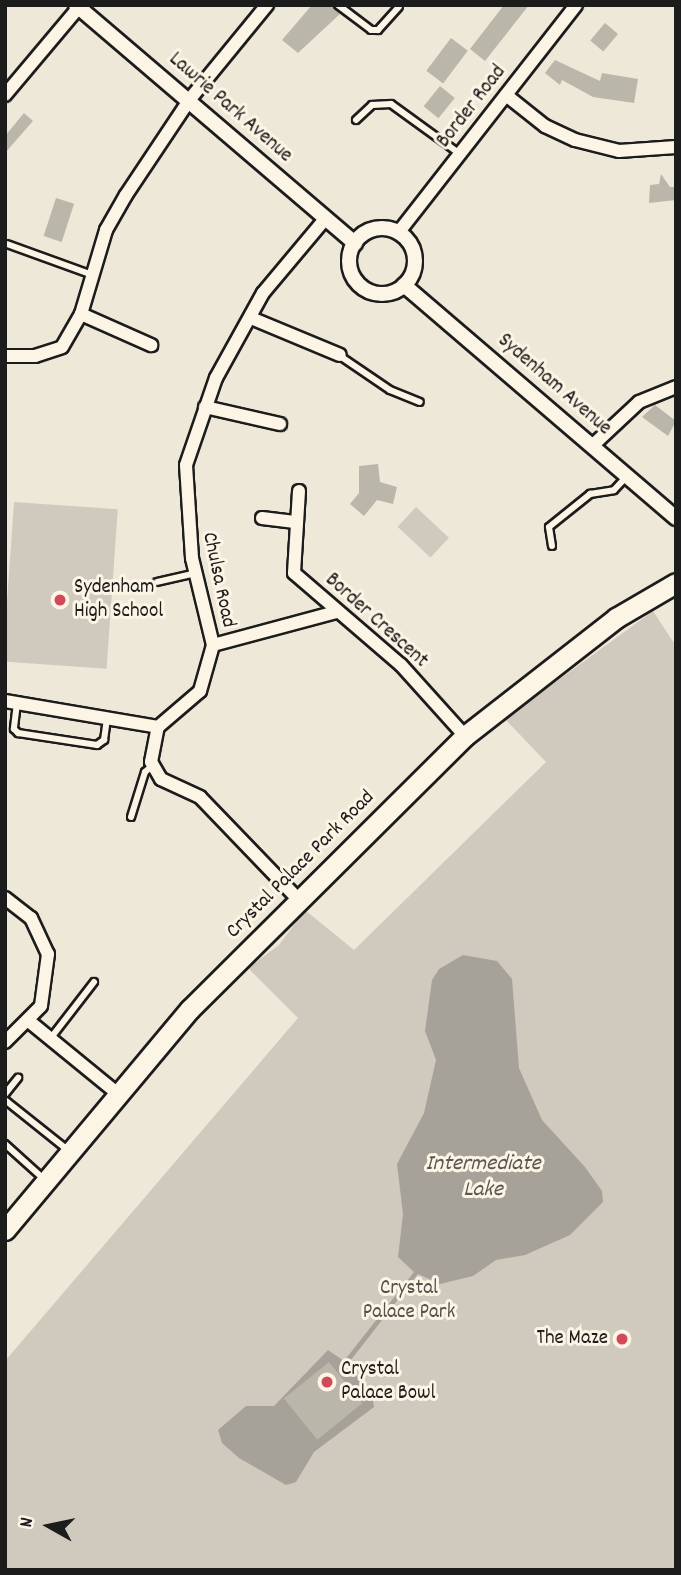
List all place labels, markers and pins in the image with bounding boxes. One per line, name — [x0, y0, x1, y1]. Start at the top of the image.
place label: Sydenham High School — [74, 575, 163, 625]
marker: Sydenham High School — [52, 592, 68, 608]
place label: The Maze — [537, 1326, 608, 1352]
marker: The Maze — [614, 1331, 630, 1347]
place label: Crystal Palace Bowl — [341, 1357, 436, 1407]
marker: Crystal Palace Bowl — [319, 1374, 335, 1390]

